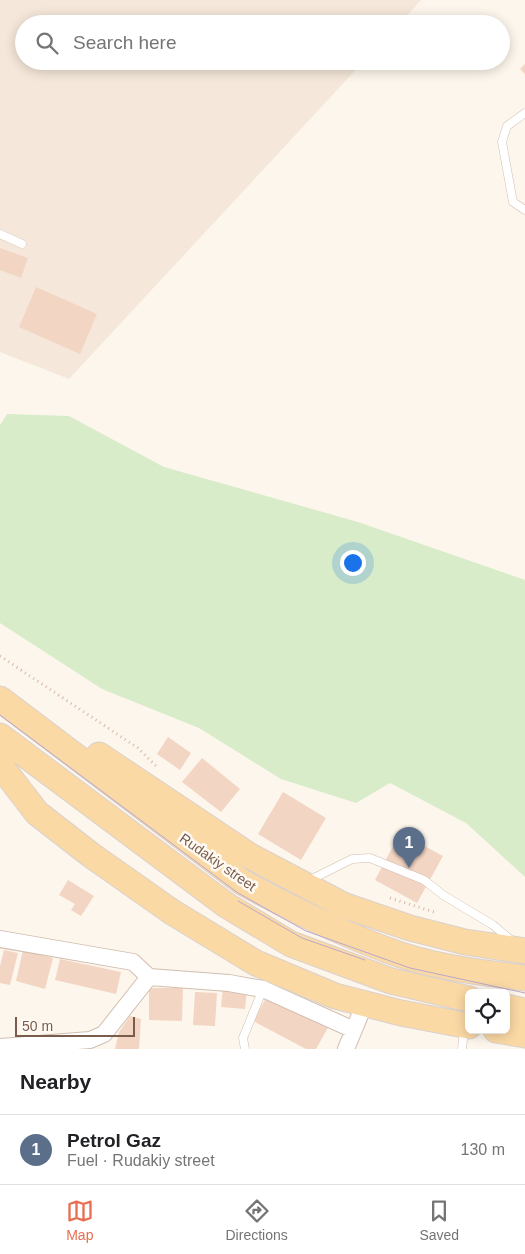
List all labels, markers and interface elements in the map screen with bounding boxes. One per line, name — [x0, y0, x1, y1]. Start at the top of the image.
search box — [15, 15, 510, 70]
icon: search — [33, 29, 61, 57]
text: Search here — [73, 32, 177, 53]
your location — [340, 550, 366, 576]
pin: 1 — [393, 827, 425, 868]
street label: Rudakiy street — [177, 830, 259, 894]
map controls — [465, 989, 510, 1034]
button: locate — [465, 989, 510, 1034]
scale bar — [15, 1014, 135, 1037]
text: 50 m — [22, 1018, 53, 1034]
text: Nearby — [20, 1070, 91, 1093]
text: Petrol Gaz — [67, 1130, 161, 1151]
text: 1 — [32, 1141, 40, 1158]
text: 130 m — [461, 1141, 505, 1158]
text: Fuel · Rudakiy street — [67, 1152, 215, 1169]
tab: Map — [66, 1197, 94, 1243]
tab: Directions — [226, 1197, 288, 1243]
tab: Saved — [419, 1197, 459, 1243]

